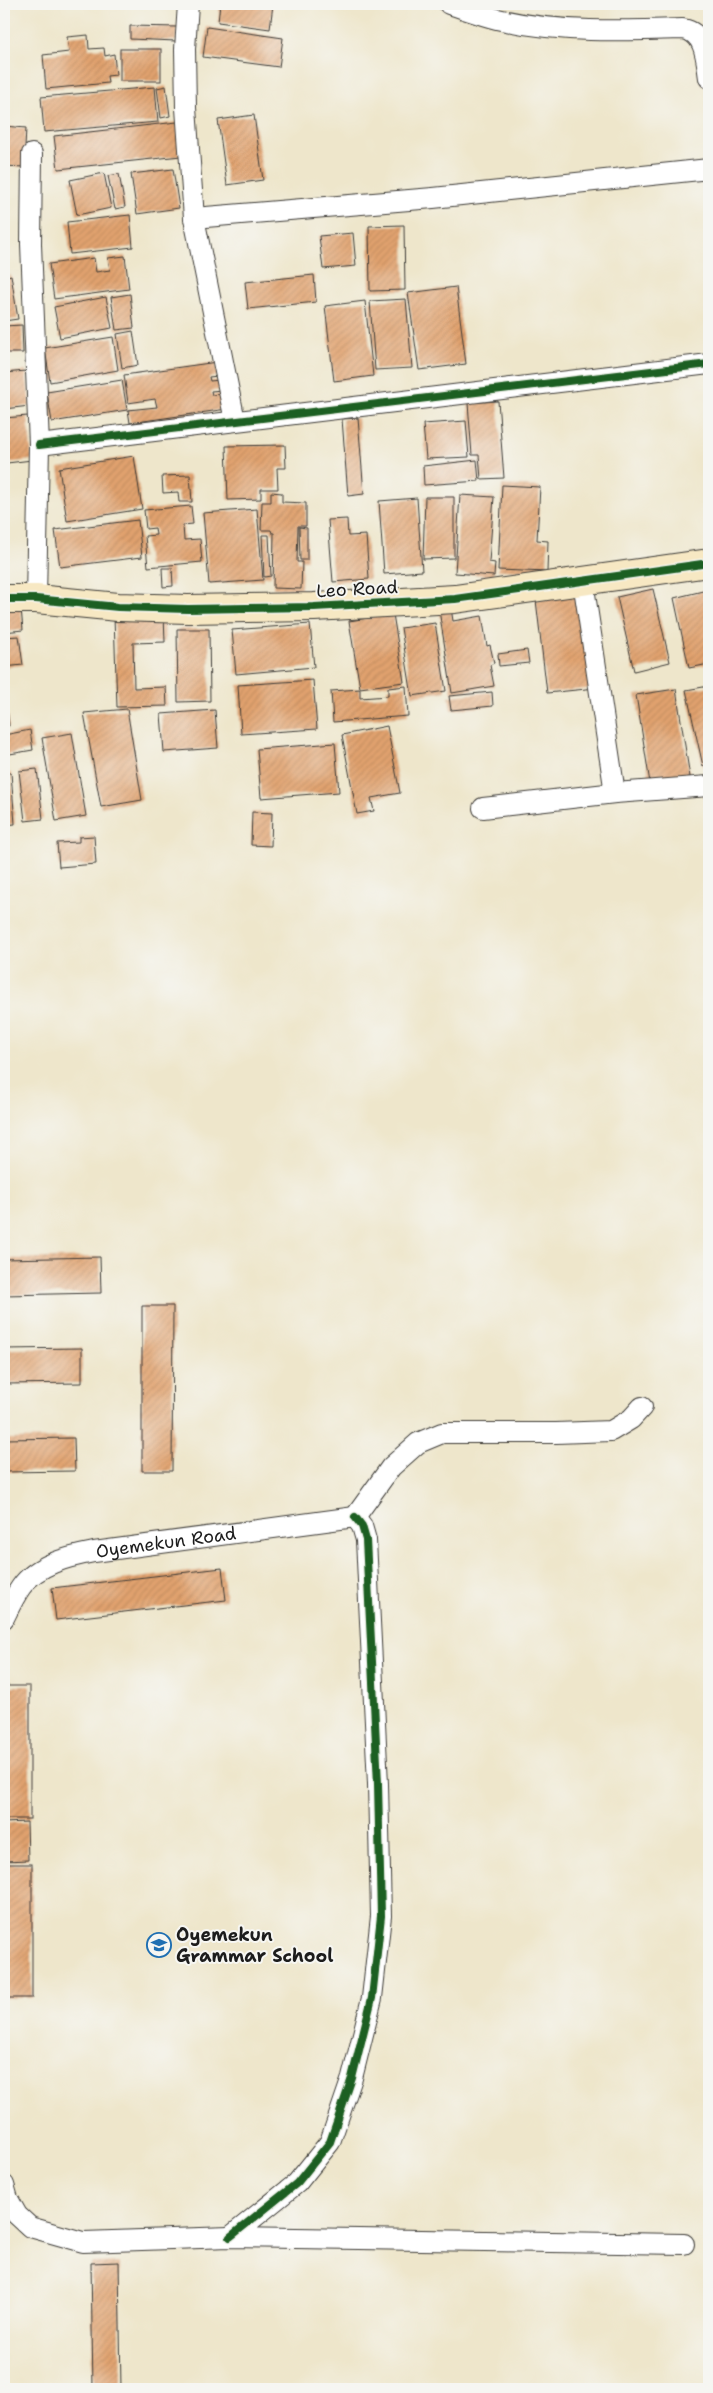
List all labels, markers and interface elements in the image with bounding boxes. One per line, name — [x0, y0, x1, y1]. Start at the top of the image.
street label: Leo Road — [316, 575, 398, 603]
street label: Oyemekun Road — [94, 1521, 238, 1564]
place label: Oyemekun Grammar School — [176, 1923, 333, 1968]
school or university icon: Oyemekun Grammar School — [146, 1932, 172, 1958]

